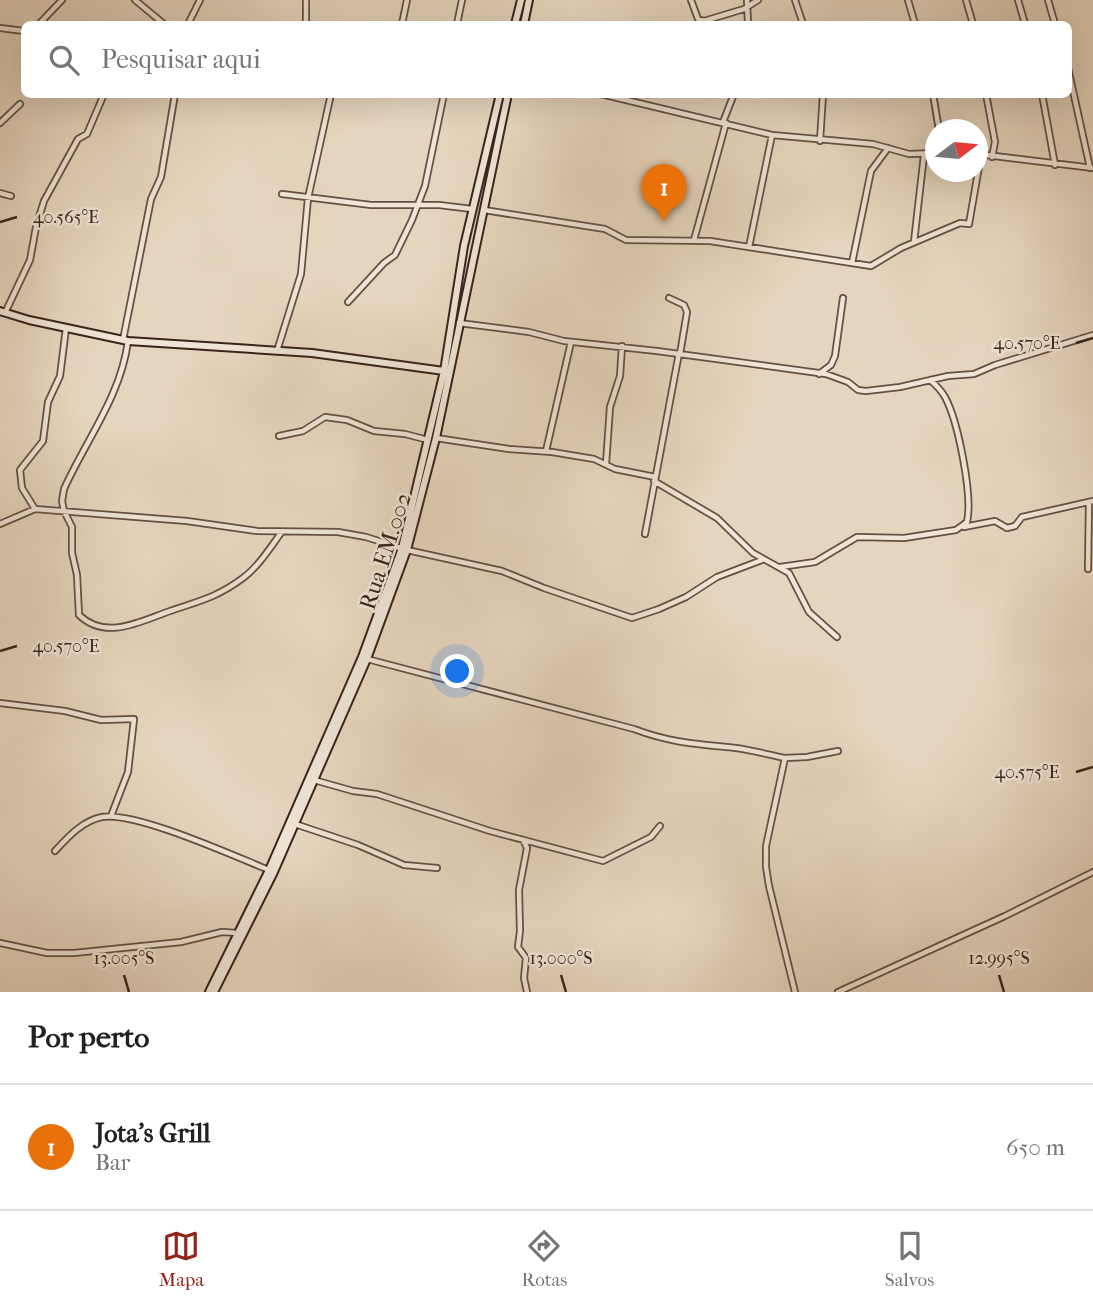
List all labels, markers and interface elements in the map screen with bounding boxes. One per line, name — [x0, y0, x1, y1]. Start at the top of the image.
search box — [21, 21, 1072, 98]
icon: search — [45, 41, 83, 79]
text: Pesquisar aqui — [101, 44, 261, 75]
north arrow — [925, 119, 988, 182]
pin: 1 — [641, 164, 687, 222]
text: 40.565°E — [33, 207, 99, 228]
text: 40.570°E — [993, 333, 1061, 354]
street label: Rua EM.002 — [354, 489, 417, 613]
text: 40.570°E — [32, 636, 100, 657]
your location — [440, 654, 474, 688]
text: 40.575°E — [994, 762, 1060, 783]
text: 13.005°S — [94, 948, 154, 969]
text: 13.000°S — [530, 948, 592, 969]
text: 12.995°S — [968, 948, 1030, 969]
text: Por perto — [28, 1020, 150, 1055]
text: Jota's Grill — [95, 1118, 211, 1149]
text: 1 — [47, 1134, 55, 1161]
text: 650 m — [1006, 1134, 1065, 1161]
text: Bar — [95, 1149, 130, 1176]
tab: Mapa — [159, 1227, 204, 1291]
tab: Rotas — [522, 1227, 567, 1291]
tab: Salvos — [885, 1227, 934, 1291]

